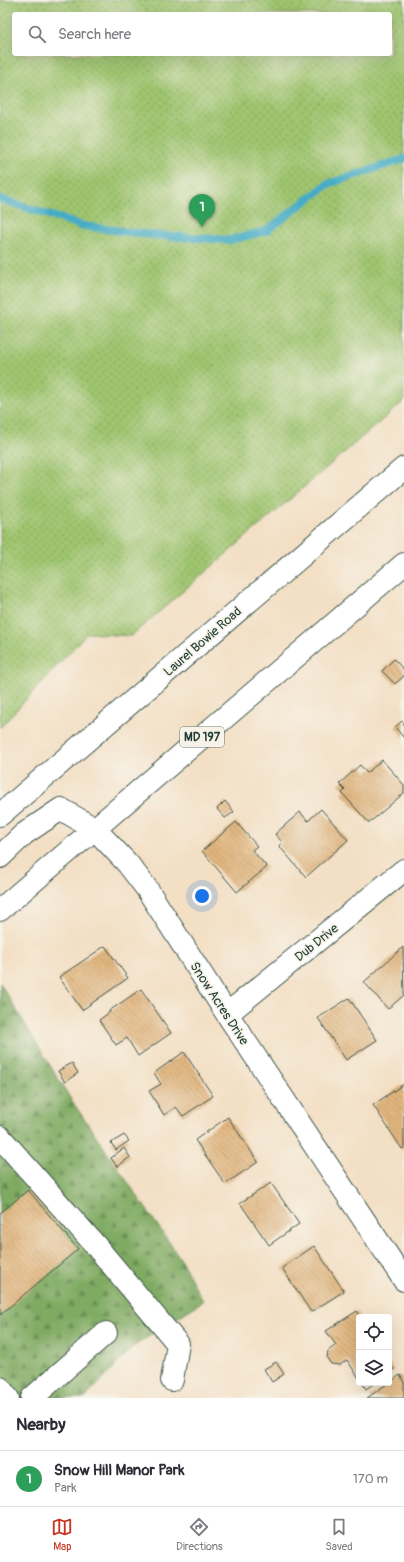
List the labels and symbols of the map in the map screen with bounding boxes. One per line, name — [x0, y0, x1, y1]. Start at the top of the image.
pin: 1 — [189, 194, 215, 227]
street label: Laurel Bowie Road — [160, 604, 245, 680]
road number: MD 197 — [180, 727, 224, 747]
your location — [192, 886, 212, 906]
street label: Dub Drive — [292, 920, 342, 965]
street label: Snow Acres Drive — [186, 959, 252, 1049]

